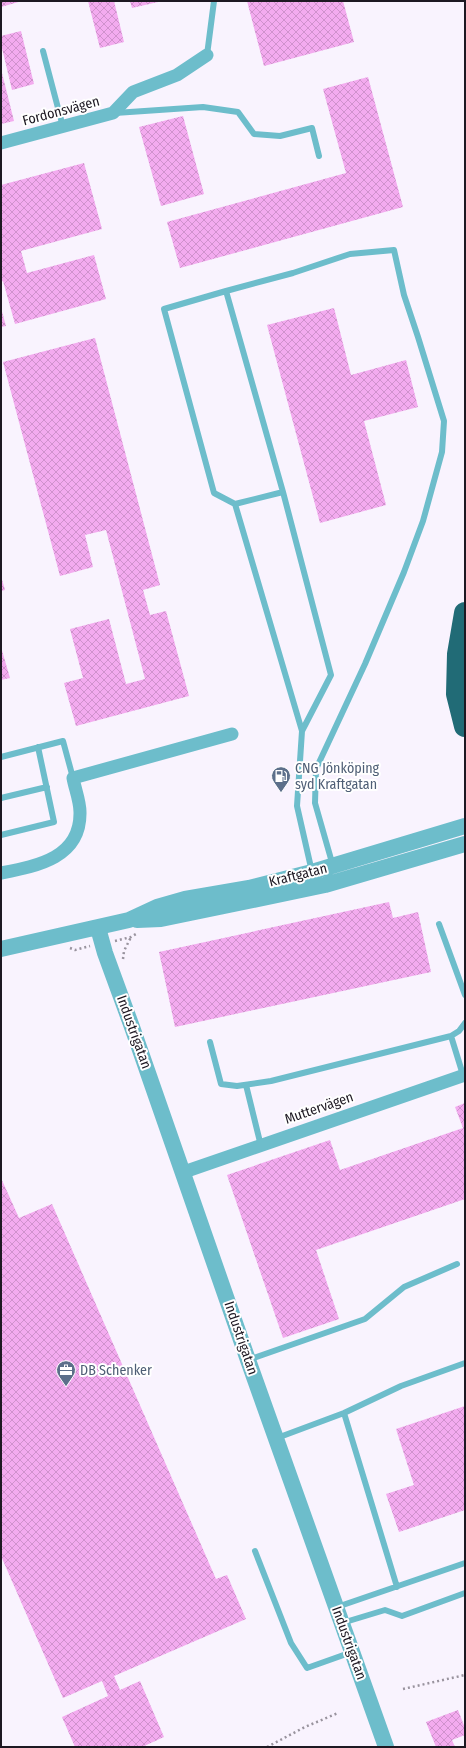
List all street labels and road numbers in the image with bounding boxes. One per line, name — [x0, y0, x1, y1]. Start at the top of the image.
street label: Fordonsvägen — [21, 93, 101, 129]
street label: Kraftgatan — [267, 860, 329, 890]
street label: Industrigatan — [113, 993, 155, 1071]
street label: Muttervägen — [282, 1088, 356, 1128]
street label: Industrigatan — [220, 1299, 262, 1377]
street label: Industrigatan — [328, 1604, 370, 1682]

